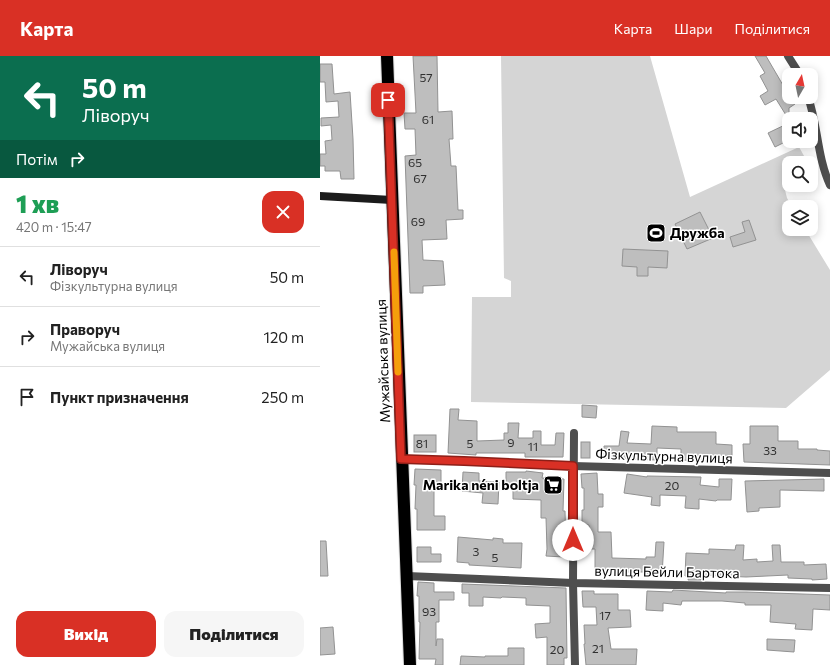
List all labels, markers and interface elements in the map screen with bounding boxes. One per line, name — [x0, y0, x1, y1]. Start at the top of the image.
text: Карта — [20, 17, 73, 40]
text: Карта — [614, 20, 652, 37]
text: Шари — [674, 20, 712, 37]
text: Поділитися — [734, 20, 810, 37]
north arrow — [782, 68, 818, 104]
map controls — [782, 68, 818, 236]
text: 50 m — [82, 70, 147, 104]
house number: 57 — [419, 70, 433, 84]
icon: left — [16, 72, 68, 124]
pin — [371, 83, 405, 117]
icon: arrive — [377, 89, 399, 111]
text: Ліворуч — [82, 104, 150, 126]
house number: 61 — [422, 112, 434, 126]
button: sound — [782, 112, 818, 148]
icon: right — [66, 148, 88, 170]
text: Потім — [16, 150, 58, 168]
house number: 65 — [408, 155, 422, 169]
button: search — [782, 156, 818, 192]
house number: 67 — [413, 171, 427, 185]
text: 1 хв — [16, 189, 59, 218]
button: close — [262, 191, 304, 233]
button: layers — [782, 200, 818, 236]
house number: 69 — [411, 214, 425, 228]
text: 420 m · 15:47 — [16, 219, 92, 235]
sports icon: Дружба — [645, 222, 667, 244]
place label: Дружба — [670, 224, 725, 241]
text: Ліворуч — [50, 260, 108, 278]
icon: left — [16, 266, 38, 288]
text: 50 m — [270, 268, 304, 286]
text: Фізкультурна вулиця — [50, 278, 178, 294]
street label: Мужайська вулиця — [372, 299, 393, 423]
text: Праворуч — [50, 320, 120, 338]
icon: right — [16, 326, 38, 348]
text: 120 m — [264, 328, 304, 346]
text: Мужайська вулиця — [50, 338, 165, 354]
icon: arrive — [16, 386, 38, 408]
text: Пункт призначення — [50, 388, 189, 406]
text: 250 m — [261, 388, 304, 406]
house number: 9 — [507, 435, 515, 449]
house number: 81 — [416, 436, 428, 450]
house number: 5 — [467, 436, 474, 450]
house number: 11 — [528, 439, 538, 453]
house number: 33 — [763, 443, 777, 457]
street label: Фізкультурна вулиця — [595, 445, 733, 466]
supermarket icon: Marika néni boltja — [542, 474, 564, 496]
place label: Marika néni boltja — [423, 476, 539, 493]
house number: 20 — [665, 478, 679, 492]
position arrow — [552, 519, 594, 561]
house number: 3 — [473, 544, 480, 558]
house number: 5 — [492, 550, 499, 564]
street label: вулиця Бейли Бартока — [594, 562, 740, 581]
house number: 93 — [422, 604, 436, 618]
house number: 17 — [599, 608, 611, 622]
button: Вихід — [16, 611, 156, 657]
button: Поділитися — [164, 611, 304, 657]
house number: 21 — [592, 641, 604, 655]
house number: 20 — [550, 642, 564, 656]

